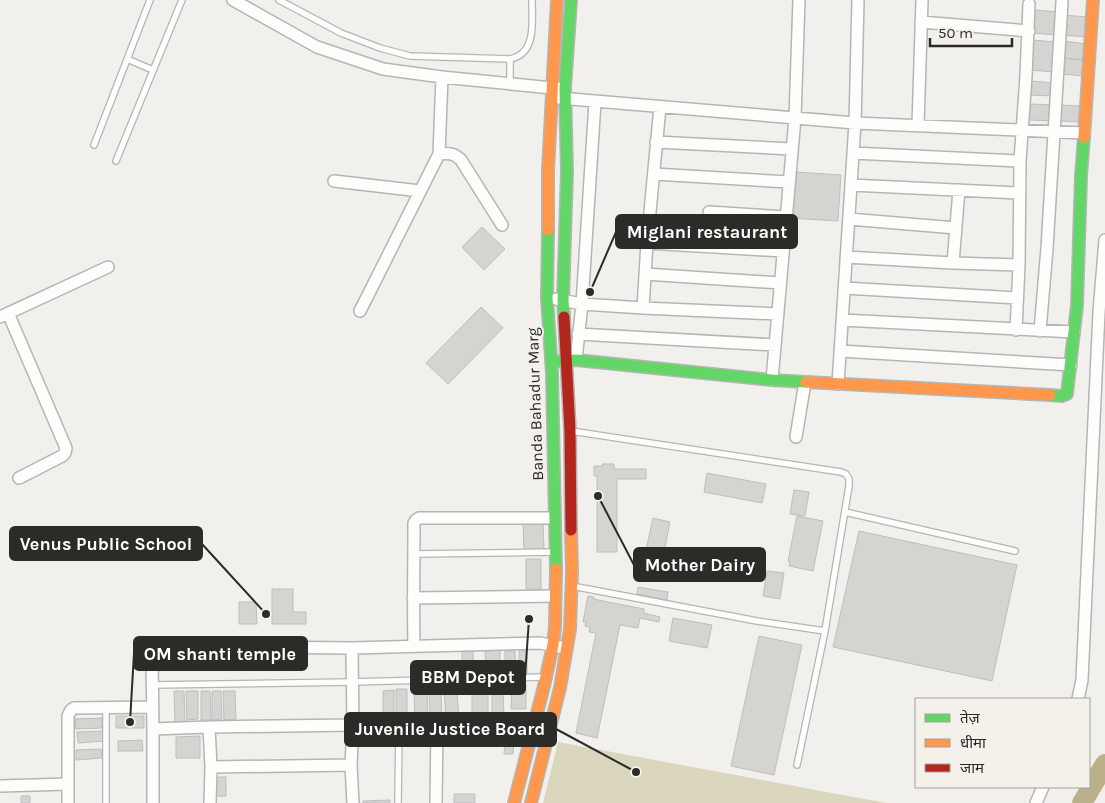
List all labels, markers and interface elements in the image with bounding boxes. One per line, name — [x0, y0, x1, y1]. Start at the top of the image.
scale bar — [930, 15, 1012, 47]
text: 50 m — [938, 24, 973, 42]
callout: Miglani restaurant — [616, 215, 797, 248]
text: Miglani restaurant — [627, 221, 787, 243]
street label: Banda Bahadur Marg — [523, 327, 547, 481]
callout: Venus Public School — [10, 527, 202, 560]
text: Venus Public School — [20, 533, 192, 555]
callout: Mother Dairy — [634, 548, 765, 581]
text: Mother Dairy — [645, 554, 755, 576]
callout: OM shanti temple — [134, 637, 307, 670]
text: OM shanti temple — [144, 643, 296, 665]
callout: BBM Depot — [411, 661, 525, 694]
text: BBM Depot — [421, 666, 515, 688]
legend — [915, 698, 1090, 788]
text: तेज़ — [960, 709, 981, 727]
callout: Juvenile Justice Board — [345, 713, 556, 746]
text: Juvenile Justice Board — [355, 718, 545, 740]
text: धीमा — [960, 734, 987, 752]
text: जाम — [960, 759, 985, 777]

